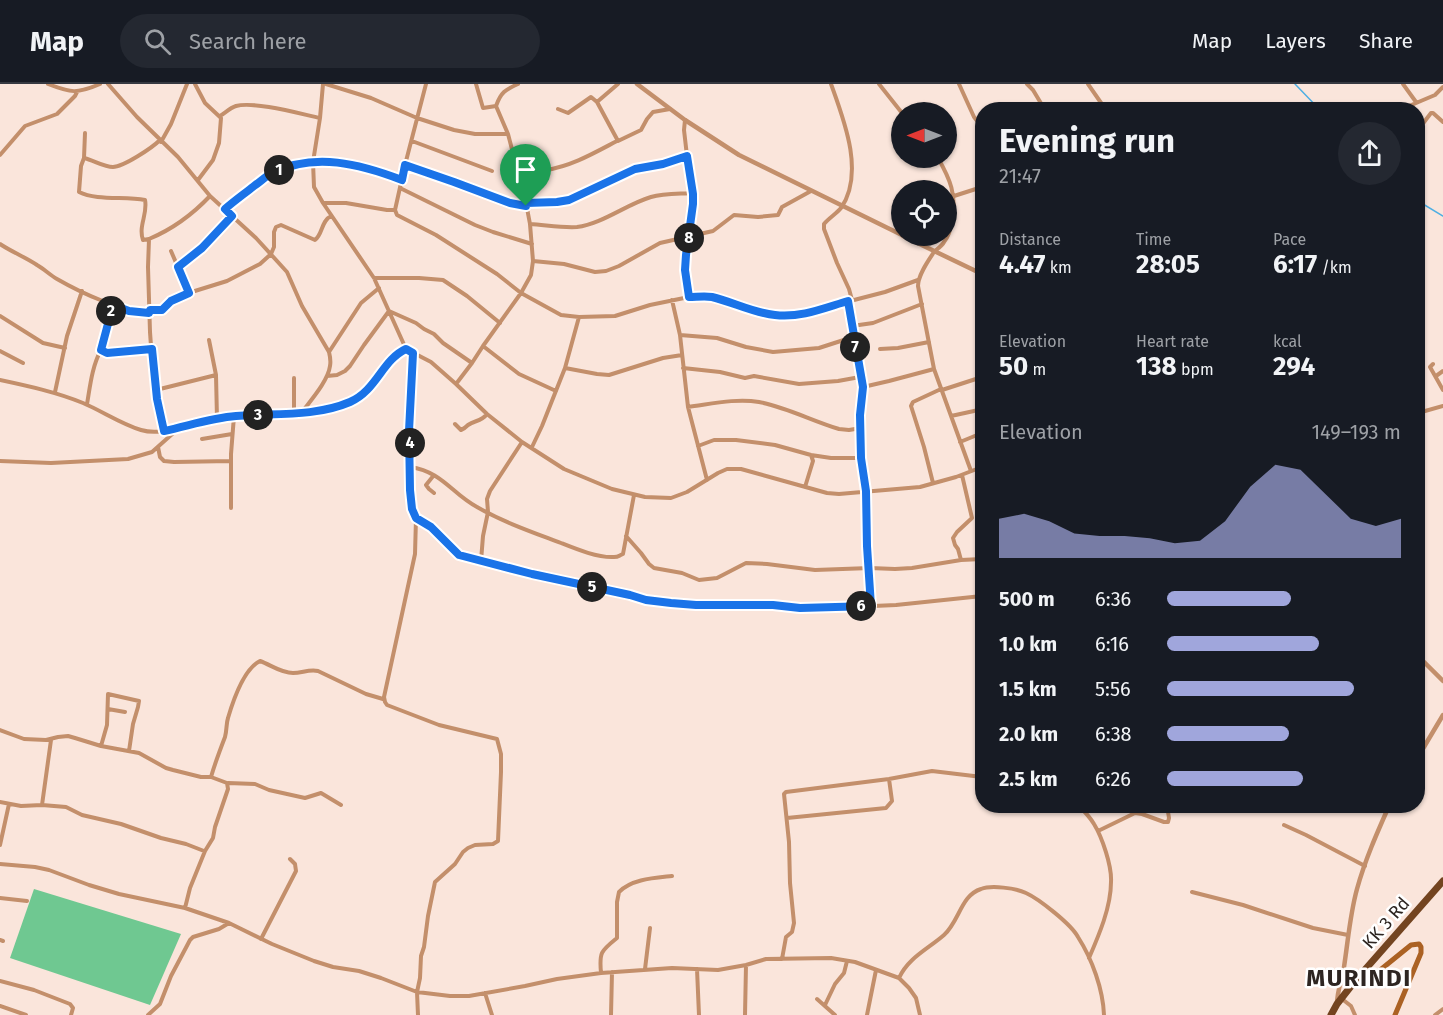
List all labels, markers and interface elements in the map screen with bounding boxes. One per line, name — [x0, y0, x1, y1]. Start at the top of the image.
search box — [120, 14, 540, 68]
text: Map — [30, 25, 84, 58]
icon: search — [141, 25, 174, 58]
text: Search here — [189, 28, 307, 55]
text: Map — [1192, 28, 1232, 54]
text: Layers — [1265, 28, 1326, 54]
text: Share — [1359, 28, 1413, 54]
north arrow — [891, 102, 957, 168]
map controls — [891, 102, 957, 246]
text: Evening run — [999, 121, 1175, 161]
button: share — [1338, 122, 1401, 185]
pin — [500, 144, 551, 206]
icon: arrive — [509, 153, 542, 186]
pin: 1 — [264, 155, 294, 185]
text: 1 — [275, 160, 283, 179]
text: 21:47 — [999, 164, 1041, 188]
button: locate — [891, 180, 957, 246]
pin: 8 — [674, 223, 704, 253]
text: 8 — [684, 228, 694, 247]
text: Distance — [999, 230, 1061, 249]
text: Time — [1136, 230, 1171, 249]
text: Pace — [1273, 230, 1306, 249]
text: 4.47 — [999, 249, 1046, 280]
text: 28:05 — [1136, 249, 1200, 280]
text: 6:17 — [1273, 249, 1317, 280]
text: km — [1046, 258, 1072, 277]
text: /km — [1317, 258, 1352, 277]
pin: 2 — [96, 296, 126, 326]
text: 2 — [107, 301, 115, 320]
pin: 7 — [840, 332, 870, 362]
text: Elevation — [999, 332, 1066, 351]
text: Heart rate — [1136, 332, 1209, 351]
text: kcal — [1273, 332, 1302, 351]
text: 7 — [851, 337, 859, 356]
text: 50 — [999, 351, 1028, 382]
text: 138 — [1136, 351, 1177, 382]
text: 294 — [1273, 351, 1315, 382]
text: m — [1028, 360, 1046, 379]
text: bpm — [1177, 360, 1214, 379]
pin: 3 — [243, 400, 273, 430]
text: 3 — [254, 405, 262, 424]
text: Elevation — [999, 420, 1083, 444]
text: 149–193 m — [1311, 420, 1401, 444]
pin: 4 — [395, 428, 425, 458]
text: 4 — [405, 433, 415, 452]
pin: 5 — [577, 572, 607, 602]
text: 5 — [588, 577, 596, 596]
text: 500 m — [999, 587, 1055, 611]
text: 6:36 — [1095, 587, 1131, 611]
pin: 6 — [846, 591, 876, 621]
text: 6 — [856, 596, 866, 615]
text: 1.0 km — [999, 632, 1057, 656]
text: 6:16 — [1095, 632, 1129, 656]
text: 1.5 km — [999, 677, 1057, 701]
text: 5:56 — [1095, 677, 1131, 701]
text: 2.0 km — [999, 722, 1058, 746]
text: 6:38 — [1095, 722, 1132, 746]
text: 2.5 km — [999, 767, 1058, 791]
text: 6:26 — [1095, 767, 1131, 791]
street label: KK 3 Rd — [1358, 893, 1414, 953]
district label: MURINDI — [1306, 964, 1412, 992]

